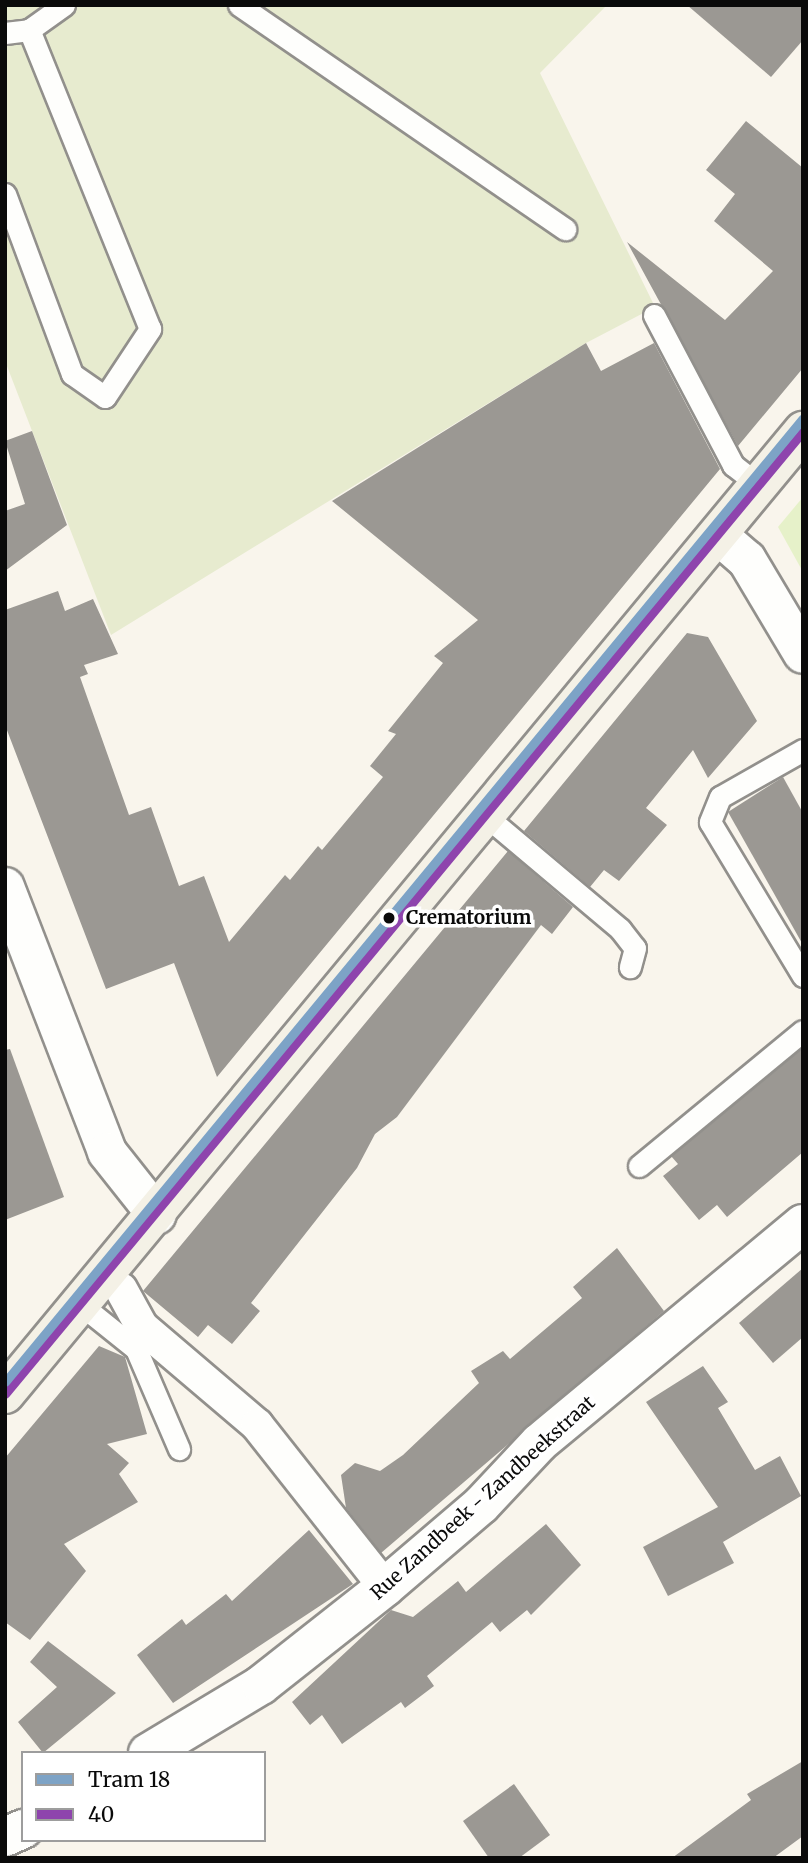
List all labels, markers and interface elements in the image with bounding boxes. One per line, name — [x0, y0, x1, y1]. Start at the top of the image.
marker: Crematorium — [378, 907, 400, 929]
place label: Crematorium — [406, 907, 531, 929]
street label: Rue Zandbeek - Zandbeekstraat — [366, 1391, 600, 1605]
legend — [21, 1751, 266, 1842]
text: Tram 18 — [88, 1766, 170, 1793]
text: 40 — [88, 1801, 114, 1828]

